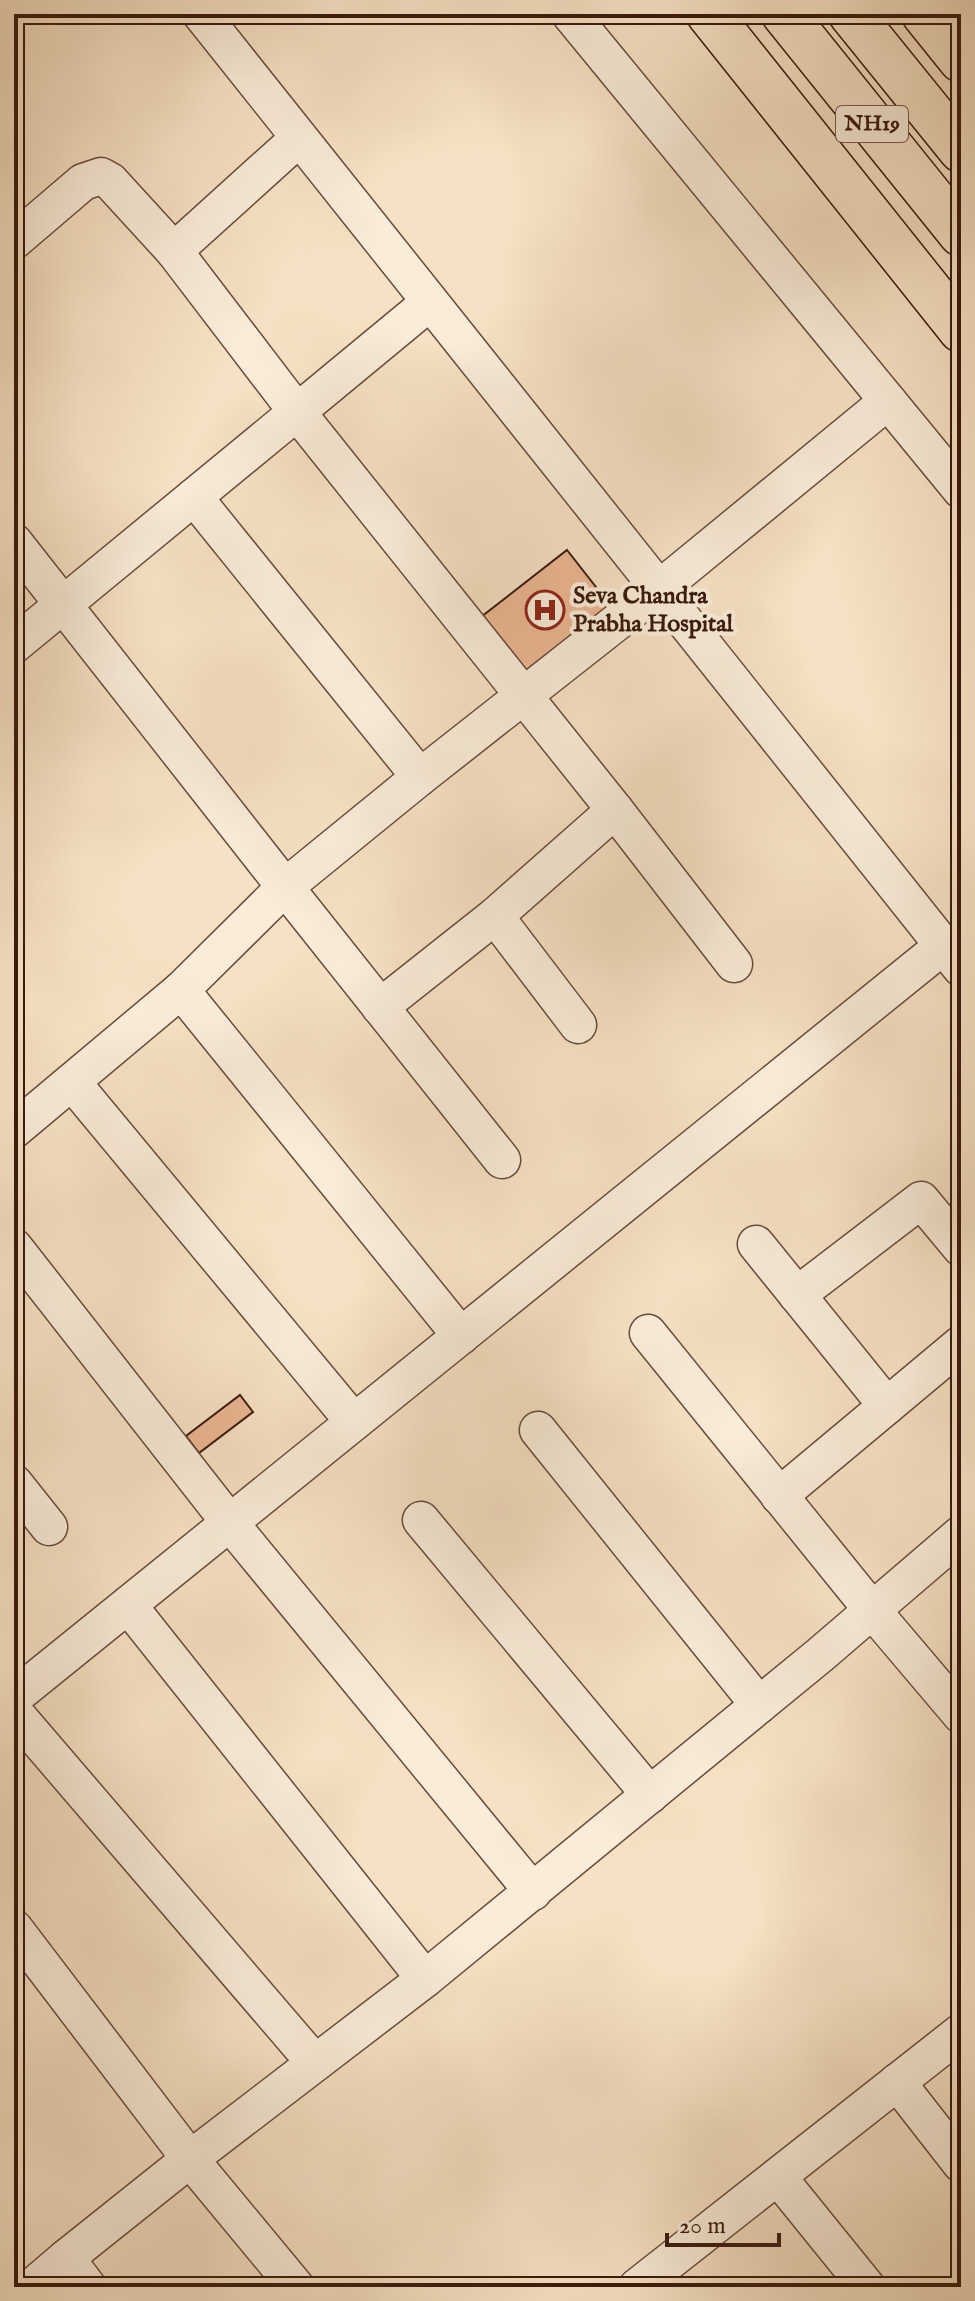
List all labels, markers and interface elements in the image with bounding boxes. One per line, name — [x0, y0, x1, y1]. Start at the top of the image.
road number: NH19 — [836, 106, 908, 142]
place label: Seva Chandra Prabha Hospital — [573, 581, 734, 640]
hospital icon: Seva Chandra Prabha Hospital — [524, 589, 566, 631]
scale bar — [667, 2197, 779, 2247]
text: 20 m — [679, 2211, 726, 2242]

